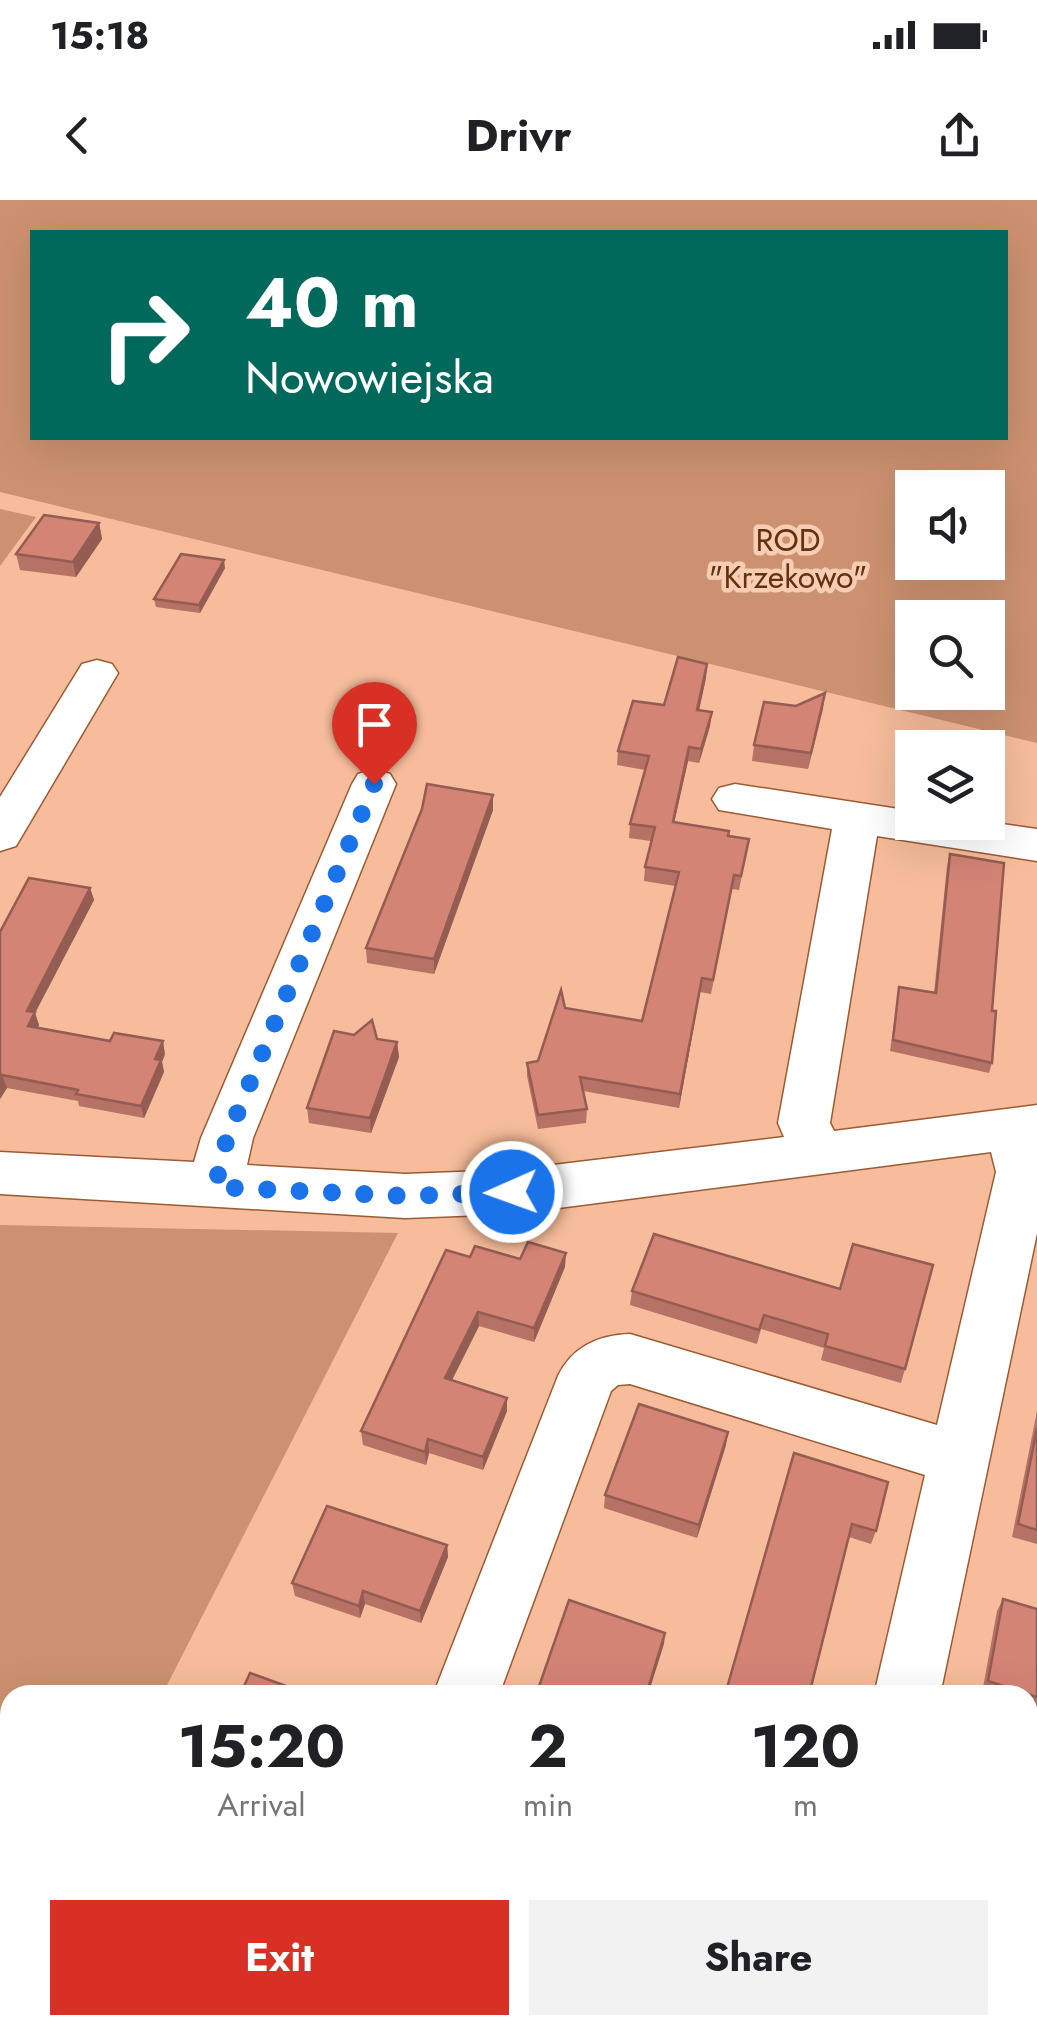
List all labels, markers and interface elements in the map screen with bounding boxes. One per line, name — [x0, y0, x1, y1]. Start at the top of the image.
text: 15:18 — [50, 8, 149, 63]
text: Drivr — [465, 103, 572, 168]
icon: back — [50, 108, 105, 163]
icon: share — [932, 108, 987, 163]
text: 40 m — [245, 252, 419, 353]
icon: right — [80, 270, 210, 400]
text: Nowowiejska — [245, 345, 494, 410]
map controls — [895, 470, 1005, 840]
button: sound — [895, 470, 1005, 580]
park label: ROD "Krzekowo" — [709, 517, 867, 600]
button: search — [895, 600, 1005, 710]
pin — [332, 682, 417, 785]
icon: arrive — [347, 697, 402, 752]
button: layers — [895, 730, 1005, 840]
position arrow — [460, 1140, 564, 1244]
text: 15:20 — [178, 1703, 345, 1790]
text: 2 — [528, 1703, 568, 1790]
text: 120 — [751, 1703, 860, 1790]
text: Arrival — [217, 1782, 306, 1828]
text: min — [523, 1782, 573, 1828]
text: m — [793, 1782, 818, 1828]
button: Exit — [50, 1900, 509, 2015]
button: Share — [529, 1900, 988, 2015]

